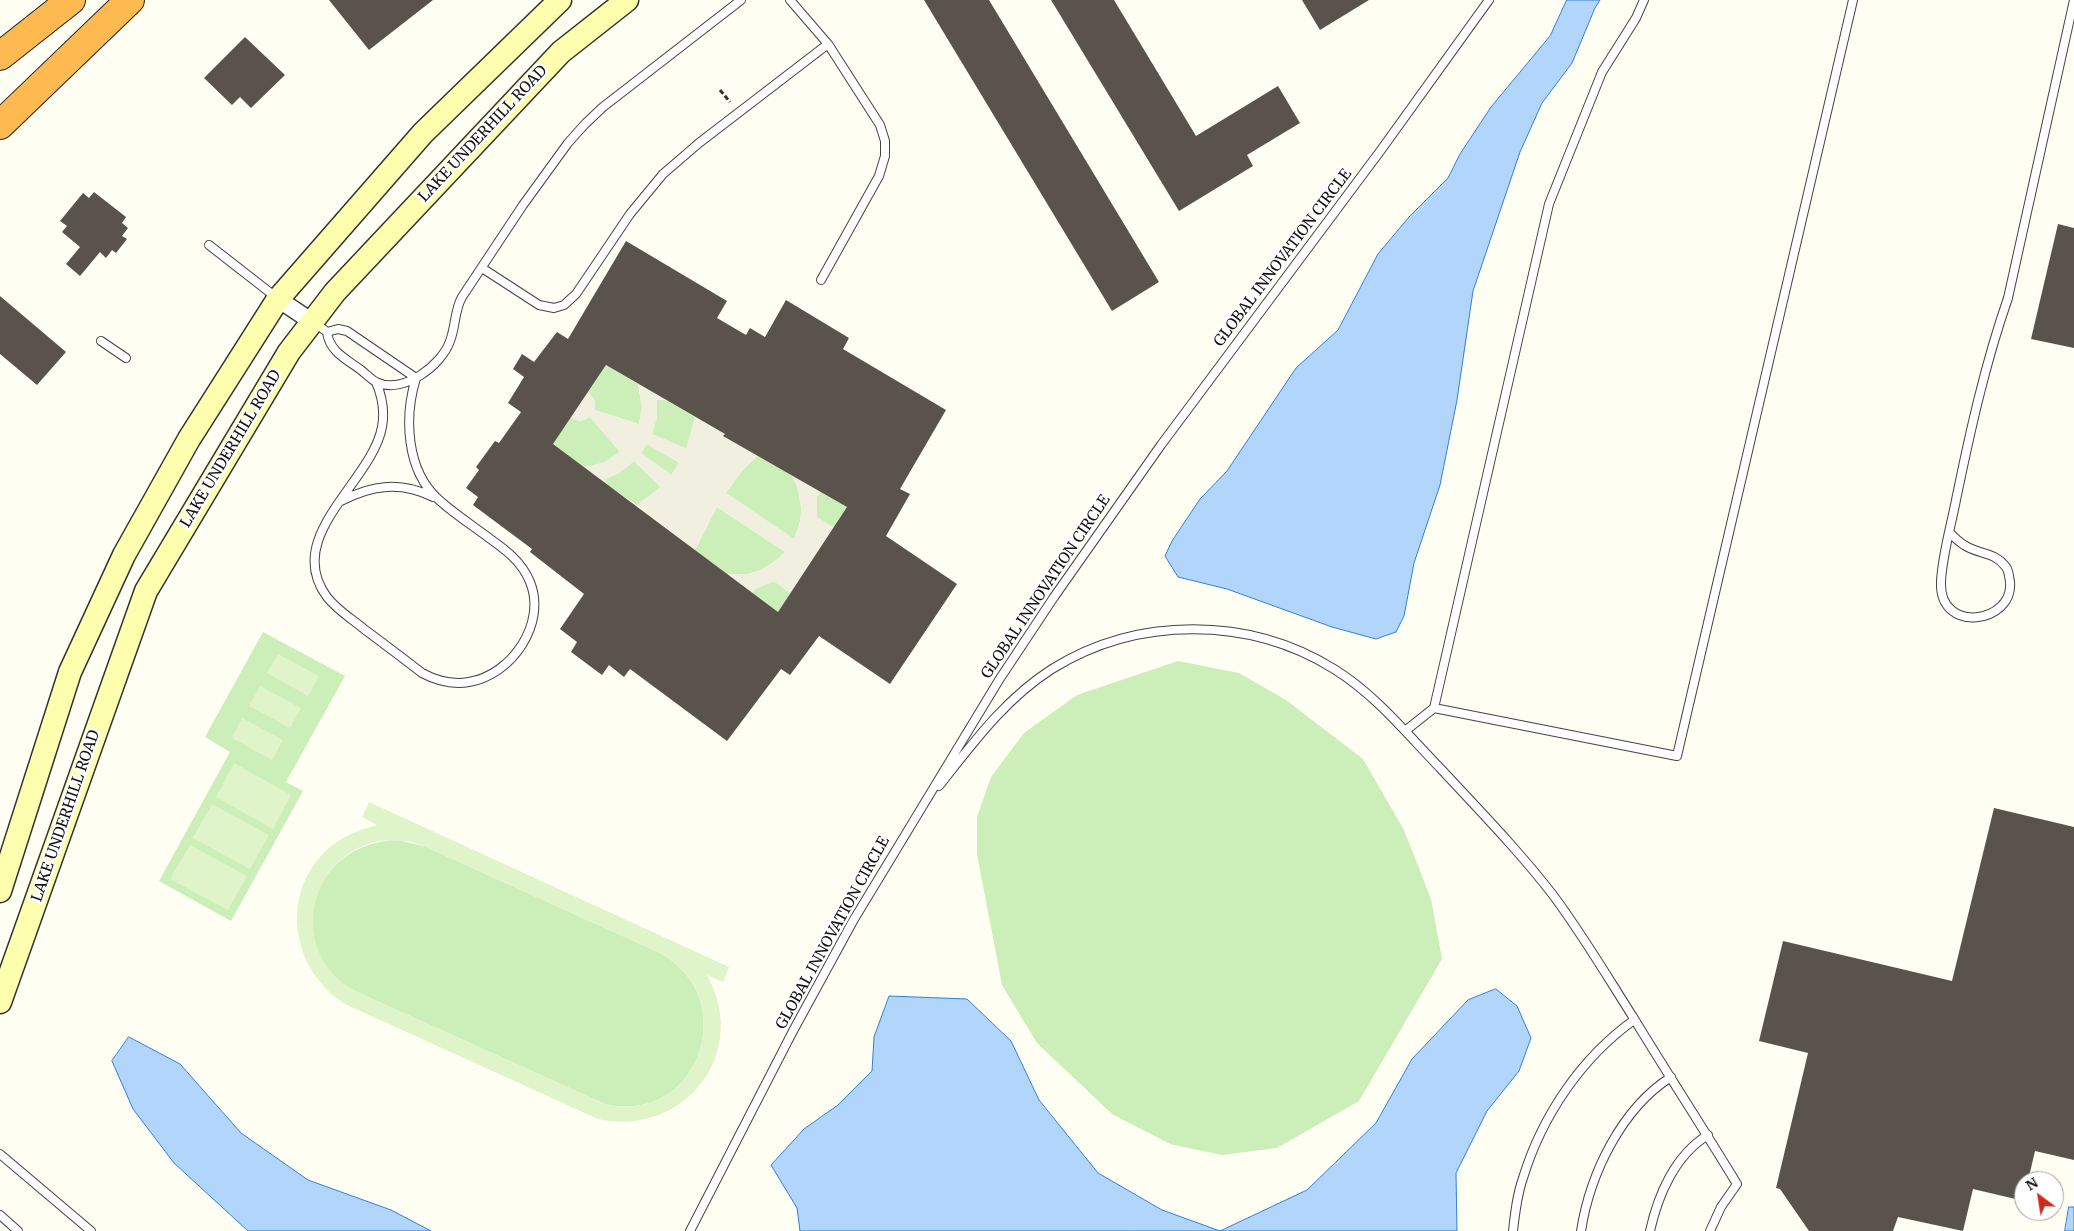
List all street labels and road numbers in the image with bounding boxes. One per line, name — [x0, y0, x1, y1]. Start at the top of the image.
street label: LAKE UNDERHILL ROAD — [415, 62, 551, 206]
street label: GLOBAL INNOVATION CIRCLE — [1210, 166, 1356, 350]
street label: LAKE UNDERHILL ROAD — [177, 367, 285, 531]
street label: GLOBAL INNOVATION CIRCLE — [978, 492, 1114, 682]
street label: LAKE UNDERHILL ROAD — [28, 728, 104, 904]
street label: GLOBAL INNOVATION CIRCLE — [772, 833, 894, 1033]

